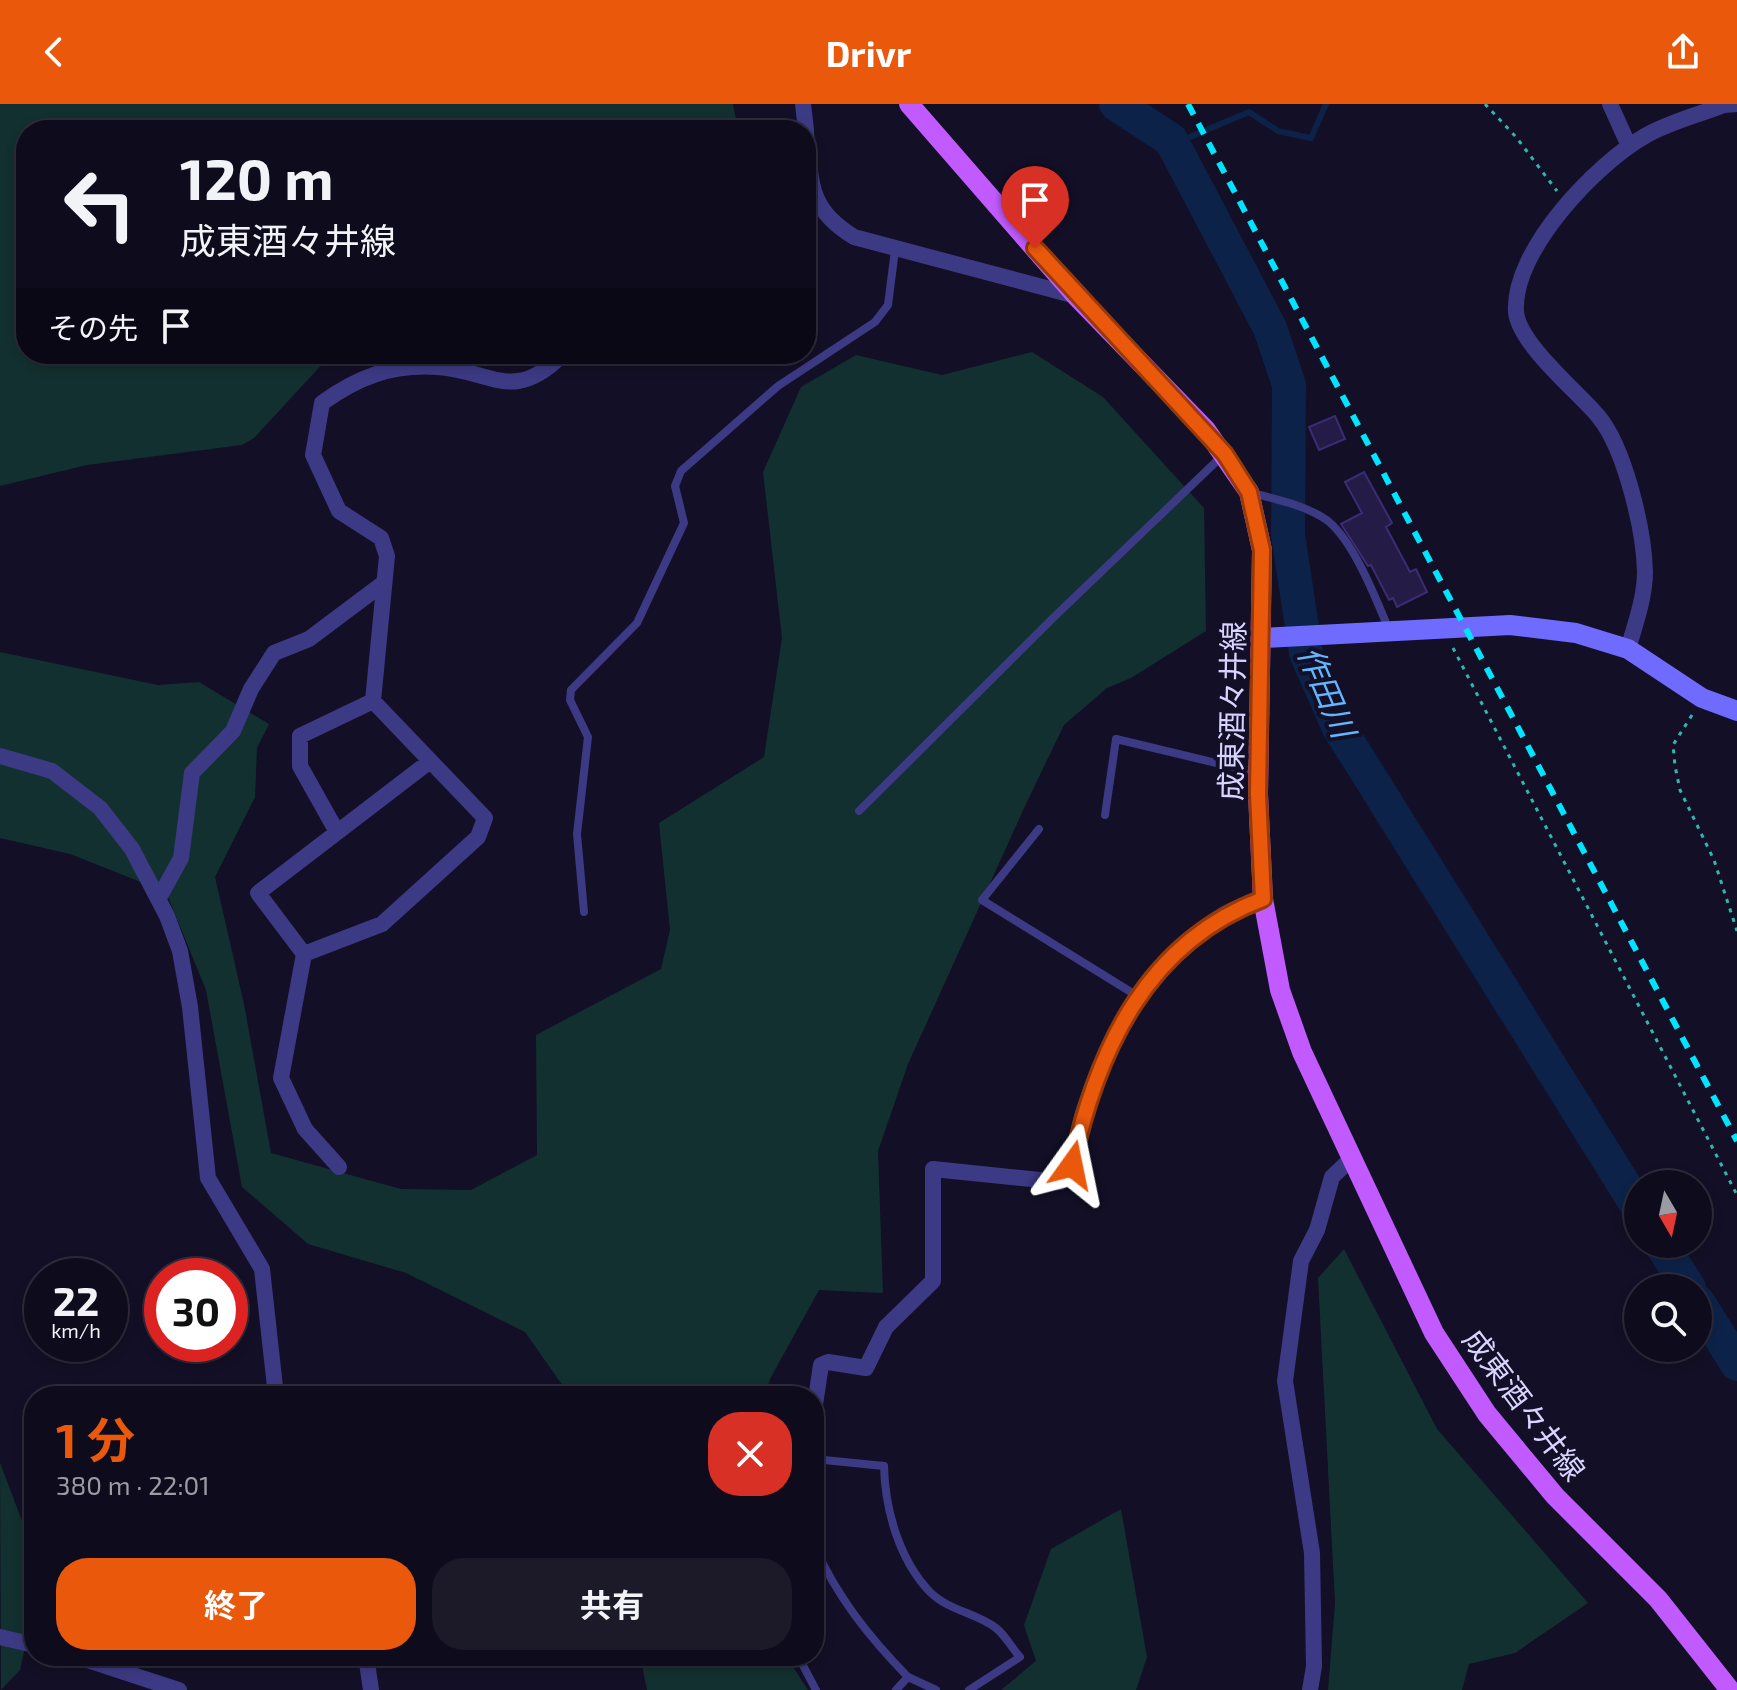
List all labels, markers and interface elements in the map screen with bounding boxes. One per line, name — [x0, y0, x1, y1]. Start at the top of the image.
icon: back — [32, 30, 76, 74]
icon: share — [1661, 30, 1705, 74]
text: Drivr — [826, 31, 911, 74]
text: 120 m — [180, 144, 334, 211]
icon: left — [48, 152, 152, 256]
pin — [1001, 166, 1069, 248]
icon: arrive — [1013, 178, 1057, 222]
text: 成東酒々井線 — [180, 218, 396, 261]
icon: arrive — [154, 304, 198, 348]
text: その先 — [48, 309, 138, 345]
street label: 成東酒々井線 — [1211, 621, 1251, 801]
water label: 作田川 — [1292, 639, 1365, 745]
position arrow — [1030, 1123, 1114, 1207]
north arrow — [1624, 1170, 1712, 1258]
map controls — [1624, 1170, 1712, 1362]
speed limit sign: 30 — [144, 1258, 248, 1362]
button: search — [1624, 1274, 1712, 1362]
text: 22 — [53, 1276, 99, 1324]
text: km/h — [51, 1318, 101, 1342]
street label: 成東酒々井線 — [1456, 1321, 1594, 1487]
text: 1 分 — [56, 1410, 135, 1468]
button: close — [708, 1412, 792, 1496]
text: 380 m · 22:01 — [56, 1469, 210, 1500]
button: 終了 — [56, 1558, 416, 1650]
button: 共有 — [432, 1558, 792, 1650]

